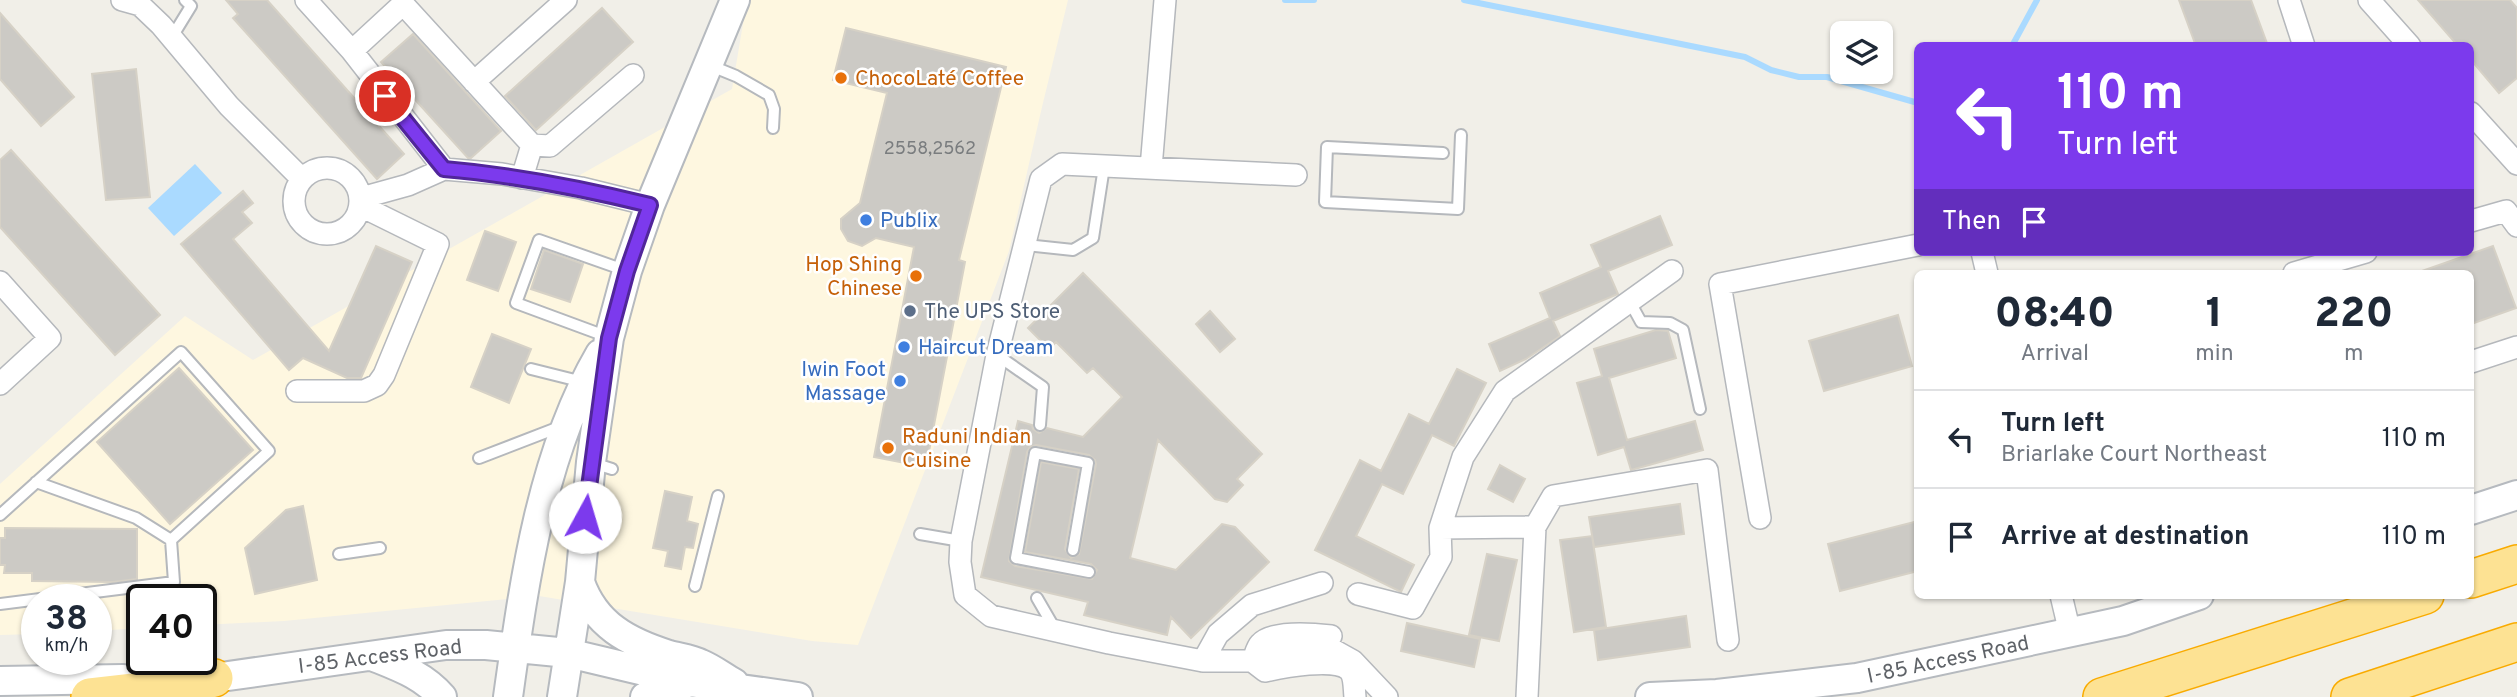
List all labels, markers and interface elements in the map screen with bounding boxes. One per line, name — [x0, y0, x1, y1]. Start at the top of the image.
map controls — [1830, 21, 1893, 84]
button: layers — [1830, 21, 1893, 84]
text: 110 m — [2057, 65, 2184, 127]
pin — [355, 66, 415, 126]
place label: ChocoLaté Coffee — [855, 66, 1024, 93]
marker: ChocoLaté Coffee — [833, 70, 849, 86]
icon: left — [1942, 70, 2033, 161]
icon: arrive — [366, 77, 404, 115]
text: Turn left — [2057, 126, 2178, 166]
house number: 2558,2562 — [884, 138, 976, 161]
icon: arrive — [2015, 203, 2053, 241]
text: Then — [1942, 206, 2001, 239]
place label: Publix — [880, 208, 938, 235]
marker: Publix — [858, 212, 874, 228]
place label: Hop Shing Chinese — [805, 252, 902, 303]
marker: Hop Shing Chinese — [908, 268, 924, 284]
text: 08:40 — [1995, 289, 2115, 342]
text: 1 — [2206, 289, 2223, 342]
text: 220 — [2314, 289, 2393, 342]
place label: The UPS Store — [924, 299, 1060, 326]
marker: The UPS Store — [902, 303, 918, 319]
place label: Haircut Dream — [918, 335, 1053, 362]
marker: Haircut Dream — [896, 339, 912, 355]
text: Arrival — [2020, 340, 2089, 369]
text: min — [2195, 340, 2234, 369]
text: m — [2344, 340, 2364, 369]
place label: Iwin Foot Massage — [801, 357, 886, 408]
marker: Iwin Foot Massage — [892, 373, 908, 389]
text: Turn left — [2001, 408, 2105, 441]
icon: left — [1942, 420, 1980, 458]
text: 110 m — [2382, 423, 2446, 456]
place label: Raduni Indian Cuisine — [902, 424, 1031, 475]
marker: Raduni Indian Cuisine — [880, 440, 896, 456]
text: Briarlake Court Northeast — [2001, 441, 2267, 470]
position arrow — [548, 480, 622, 554]
icon: arrive — [1942, 518, 1980, 556]
text: Arrive at destination — [2001, 521, 2249, 554]
text: 110 m — [2382, 521, 2446, 554]
speed limit sign: 40 — [126, 584, 217, 675]
text: 38 — [45, 598, 88, 642]
street label: I-85 Access Road — [1865, 630, 2032, 691]
street label: I-85 Access Road — [297, 634, 464, 681]
text: km/h — [45, 635, 88, 658]

